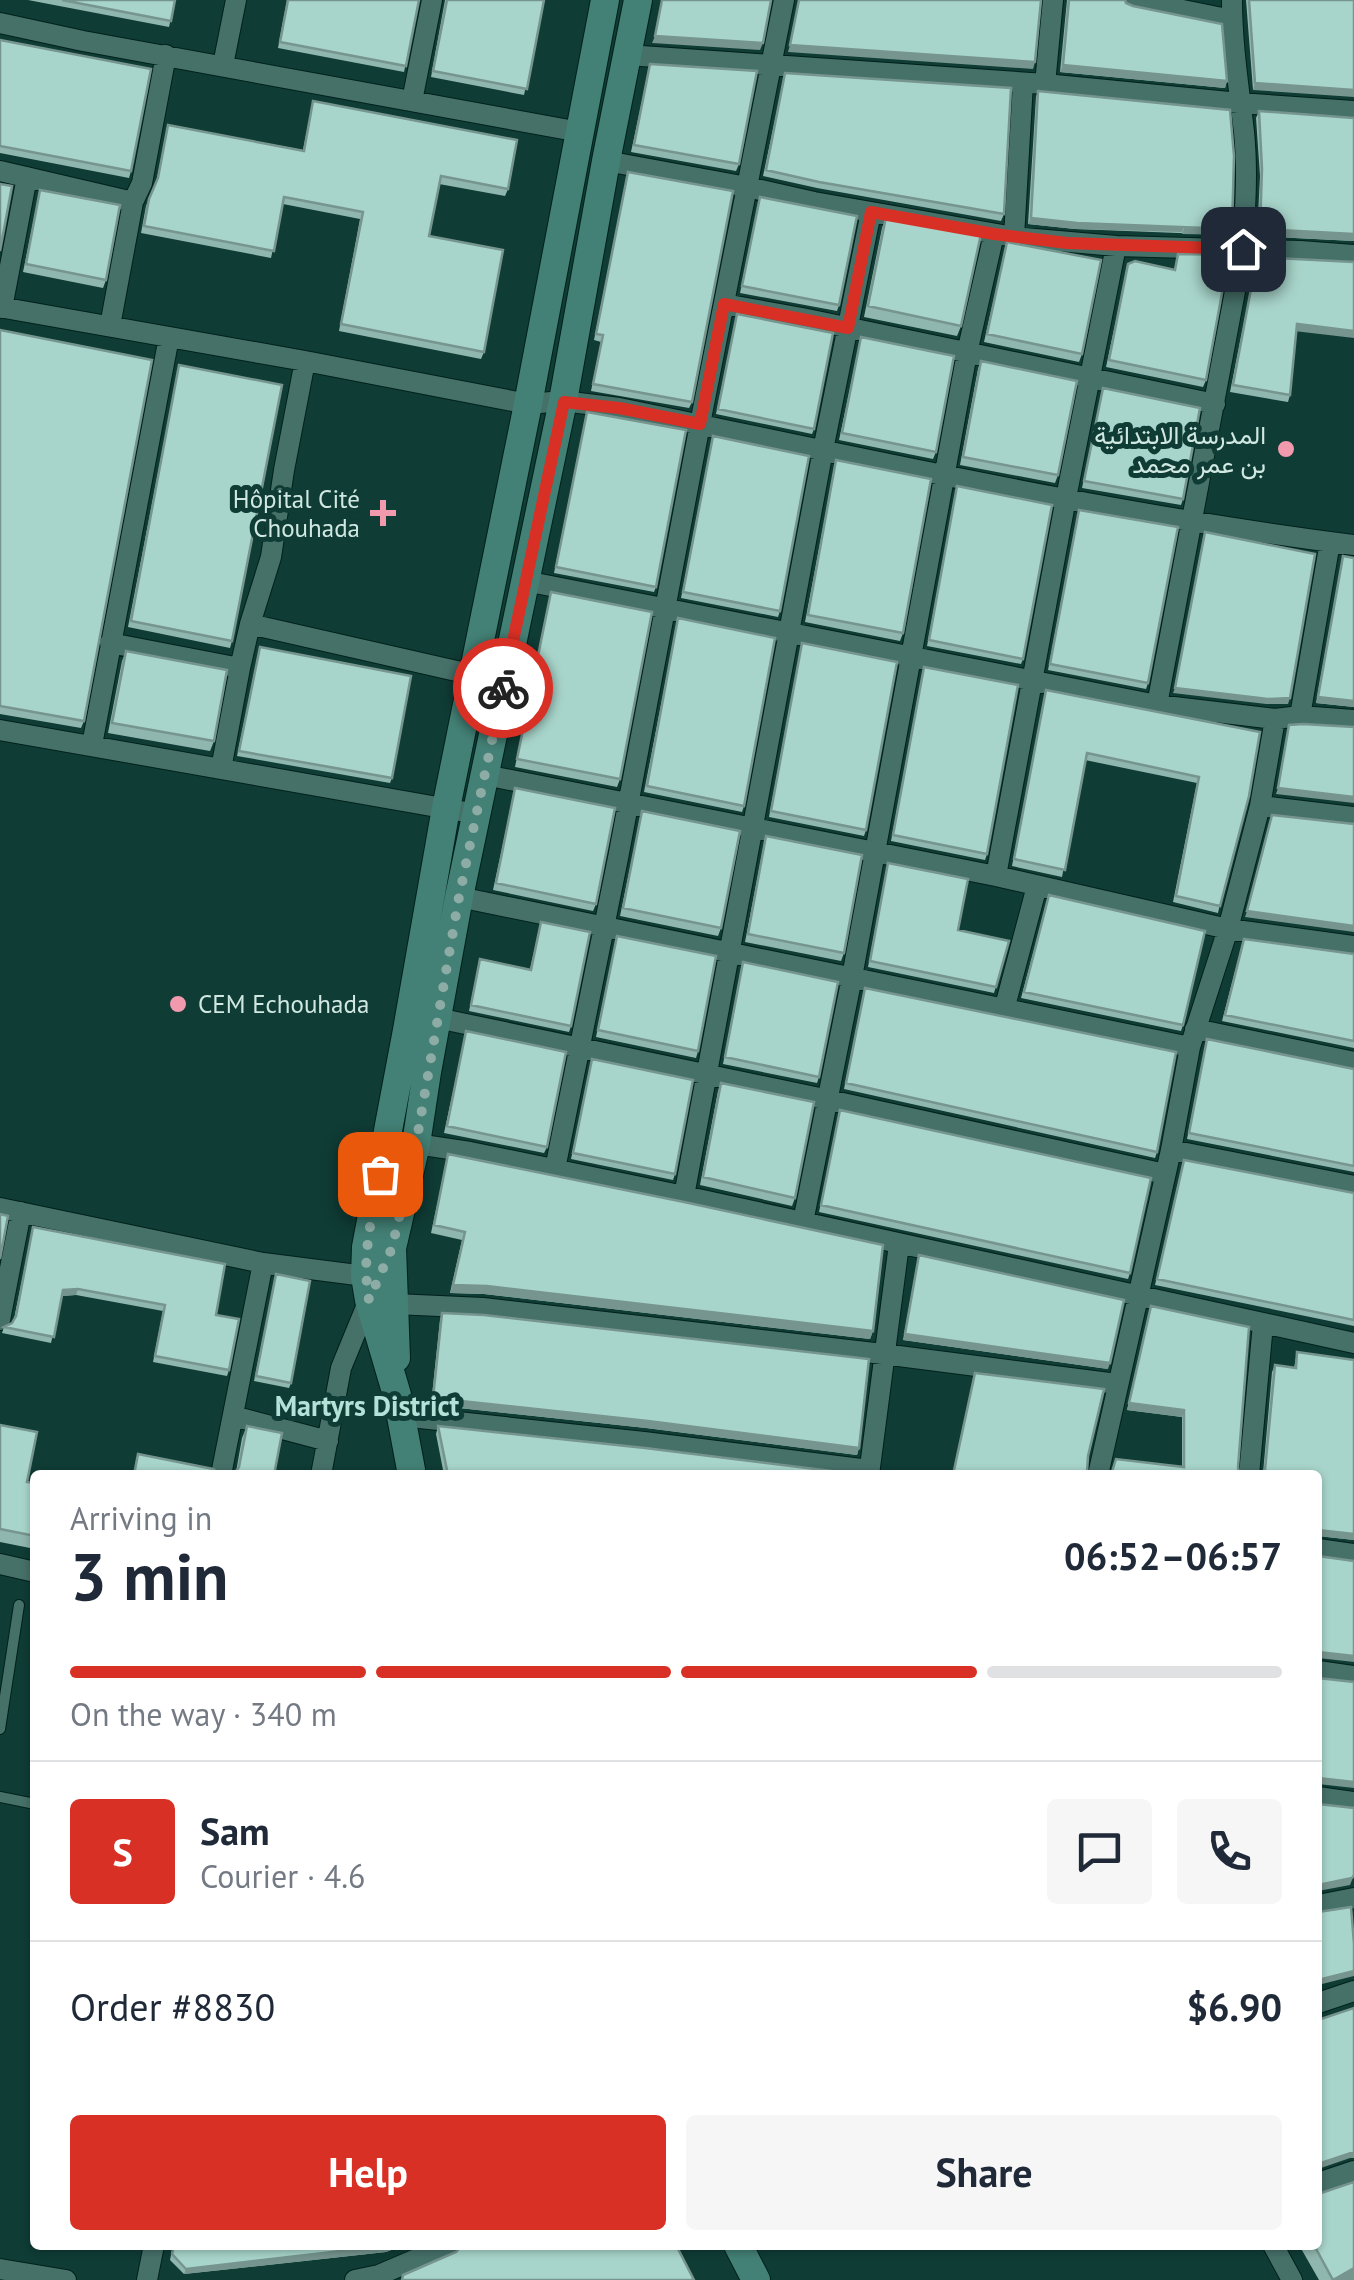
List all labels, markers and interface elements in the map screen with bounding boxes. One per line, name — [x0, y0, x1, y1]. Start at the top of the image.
pin — [1201, 207, 1286, 292]
icon: home — [1216, 222, 1271, 277]
place label: المدرسة الابتدائية بن عمر محمد — [1094, 419, 1266, 480]
marker: المدرسة الابتدائية بن عمر محمد — [1275, 438, 1297, 460]
place label: Hôpital Cité Chouhada — [233, 483, 360, 544]
marker: Hôpital Cité Chouhada — [370, 500, 396, 526]
courier — [453, 638, 553, 738]
icon: bike — [476, 661, 531, 716]
place label: CEM Echouhada — [198, 988, 369, 1020]
marker: CEM Echouhada — [167, 993, 189, 1015]
pin — [338, 1132, 423, 1217]
icon: bag — [353, 1147, 408, 1202]
district label: Martyrs District — [275, 1387, 460, 1424]
text: Arriving in — [70, 1497, 212, 1539]
text: 06:52–06:57 — [1064, 1531, 1282, 1580]
text: 3 min — [70, 1534, 229, 1618]
text: On the way · 340 m — [70, 1693, 337, 1735]
button: chat — [1047, 1799, 1152, 1904]
button: phone — [1177, 1799, 1282, 1904]
text: Sam — [200, 1806, 270, 1855]
text: S — [112, 1827, 133, 1876]
text: Courier · 4.6 — [200, 1855, 366, 1897]
text: Order #8830 — [70, 1982, 275, 2031]
text: $6.90 — [1186, 1982, 1282, 2031]
button: Help — [70, 2115, 666, 2230]
button: Share — [686, 2115, 1282, 2230]

